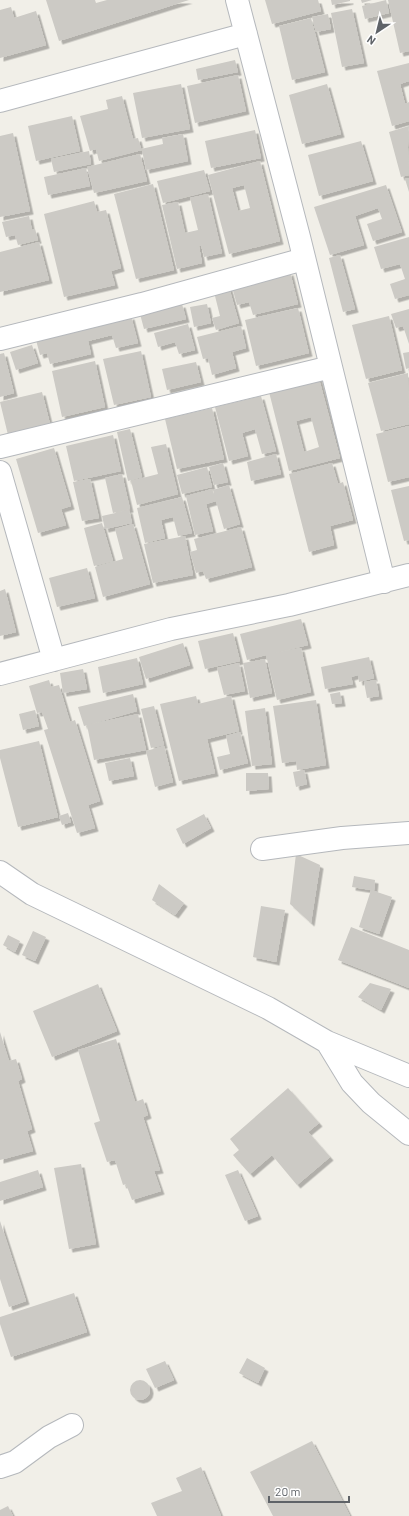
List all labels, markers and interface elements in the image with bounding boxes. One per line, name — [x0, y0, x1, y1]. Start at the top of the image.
north arrow — [357, 12, 397, 52]
text: N — [364, 33, 378, 48]
scale bar — [269, 1478, 349, 1504]
text: 20 m — [275, 1484, 301, 1498]

